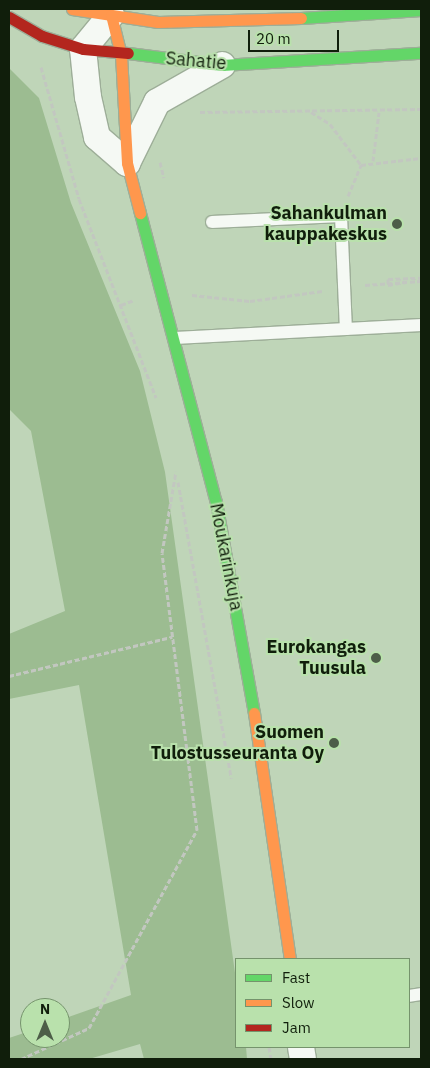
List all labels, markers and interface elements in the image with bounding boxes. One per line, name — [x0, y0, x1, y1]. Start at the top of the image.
scale bar — [250, 20, 341, 52]
text: 20 m — [256, 29, 291, 48]
street label: Sahatie — [165, 48, 227, 74]
place label: Sahankulman kauppakeskus — [264, 203, 387, 245]
marker: Sahankulman kauppakeskus — [391, 218, 403, 230]
street label: Moukarinkuja — [205, 501, 247, 613]
place label: Eurokangas Tuusula — [266, 637, 366, 680]
marker: Eurokangas Tuusula — [370, 652, 382, 664]
place label: Suomen Tulostusseuranta Oy — [151, 722, 324, 764]
marker: Suomen Tulostusseuranta Oy — [328, 737, 340, 749]
legend — [235, 958, 410, 1048]
text: Fast — [282, 968, 310, 987]
text: Slow — [282, 993, 315, 1012]
north arrow — [20, 998, 70, 1048]
text: N — [40, 1000, 50, 1018]
text: Jam — [282, 1018, 311, 1037]

